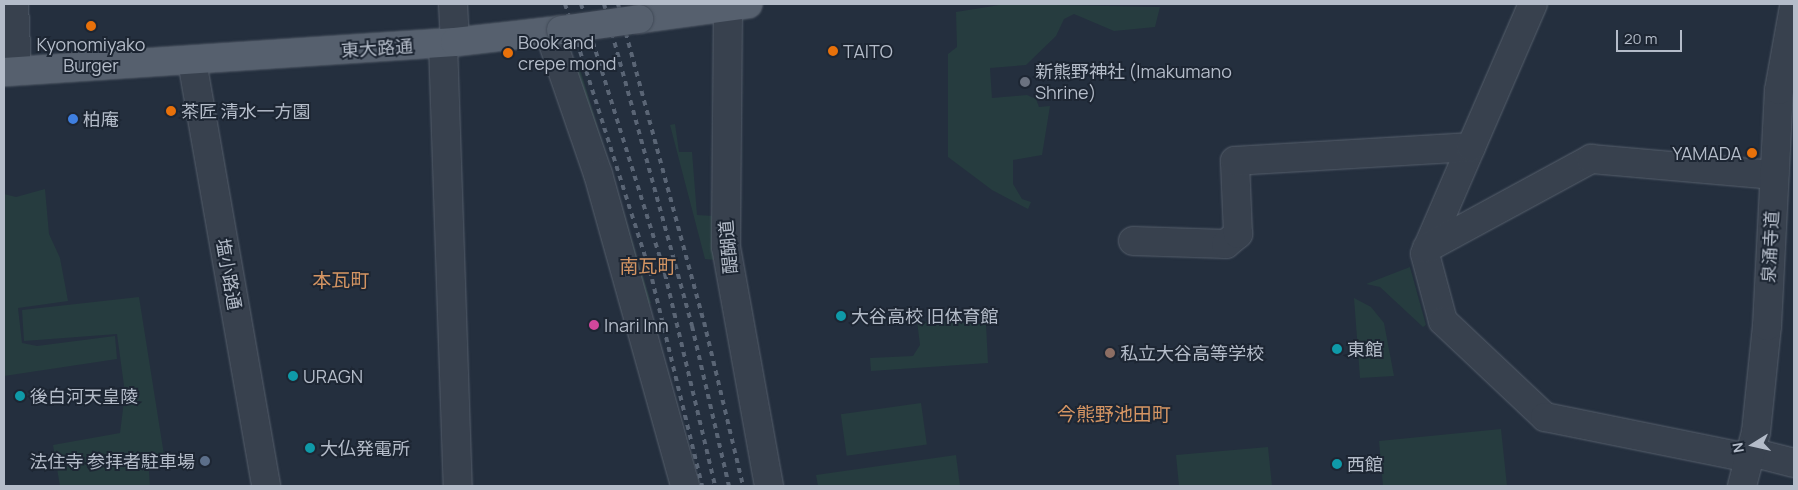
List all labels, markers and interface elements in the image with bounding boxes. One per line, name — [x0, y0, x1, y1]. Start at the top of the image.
marker: Kyonomiyako Burger — [85, 20, 97, 32]
scale bar — [1618, 20, 1684, 52]
text: 20 m — [1624, 28, 1657, 49]
place label: Book and crepe mond — [518, 32, 616, 74]
place label: Kyonomiyako Burger — [37, 34, 145, 76]
street label: 東大路通 — [340, 35, 414, 61]
place label: TAITO — [843, 40, 893, 62]
marker: TAITO — [827, 45, 839, 57]
marker: Book and crepe mond — [502, 47, 514, 59]
place label: 新熊野神社 (Imakumano Shrine) — [1035, 61, 1232, 104]
marker: 新熊野神社 (Imakumano Shrine) — [1019, 76, 1031, 88]
place label: 茶匠 清水一方園 — [181, 100, 311, 122]
marker: 茶匠 清水一方園 — [165, 105, 177, 117]
place label: 柏庵 — [83, 108, 119, 130]
marker: 柏庵 — [67, 113, 79, 125]
place label: YAMADA — [1672, 142, 1742, 164]
marker: YAMADA — [1746, 147, 1758, 159]
street label: 泉涌寺道 — [1757, 210, 1783, 284]
street label: 醍醐道 — [715, 219, 741, 275]
street label: 塩小路通 — [212, 237, 246, 311]
district label: 南瓦町 — [620, 256, 676, 278]
district label: 本瓦町 — [313, 270, 369, 292]
place label: 大谷高校 旧体育館 — [851, 305, 999, 327]
marker: 大谷高校 旧体育館 — [835, 310, 847, 322]
place label: Inari Inn — [604, 314, 669, 336]
marker: Inari Inn — [588, 319, 600, 331]
place label: 東館 — [1347, 338, 1383, 360]
place label: 私立大谷高等学校 — [1120, 342, 1264, 364]
marker: 東館 — [1331, 343, 1343, 355]
marker: 私立大谷高等学校 — [1104, 347, 1116, 359]
place label: URAGN — [303, 365, 363, 387]
marker: URAGN — [287, 370, 299, 382]
place label: 後白河天皇陵 — [30, 385, 138, 407]
marker: 後白河天皇陵 — [14, 390, 26, 402]
district label: 今熊野池田町 — [1057, 404, 1171, 426]
north arrow — [1728, 420, 1778, 470]
place label: 大仏発電所 — [320, 437, 410, 459]
text: N — [1728, 441, 1748, 454]
marker: 大仏発電所 — [304, 442, 316, 454]
place label: 法住寺 参拝者駐車場 — [29, 450, 195, 472]
place label: 西館 — [1347, 453, 1383, 475]
marker: 法住寺 参拝者駐車場 — [199, 455, 211, 467]
marker: 西館 — [1331, 458, 1343, 470]

